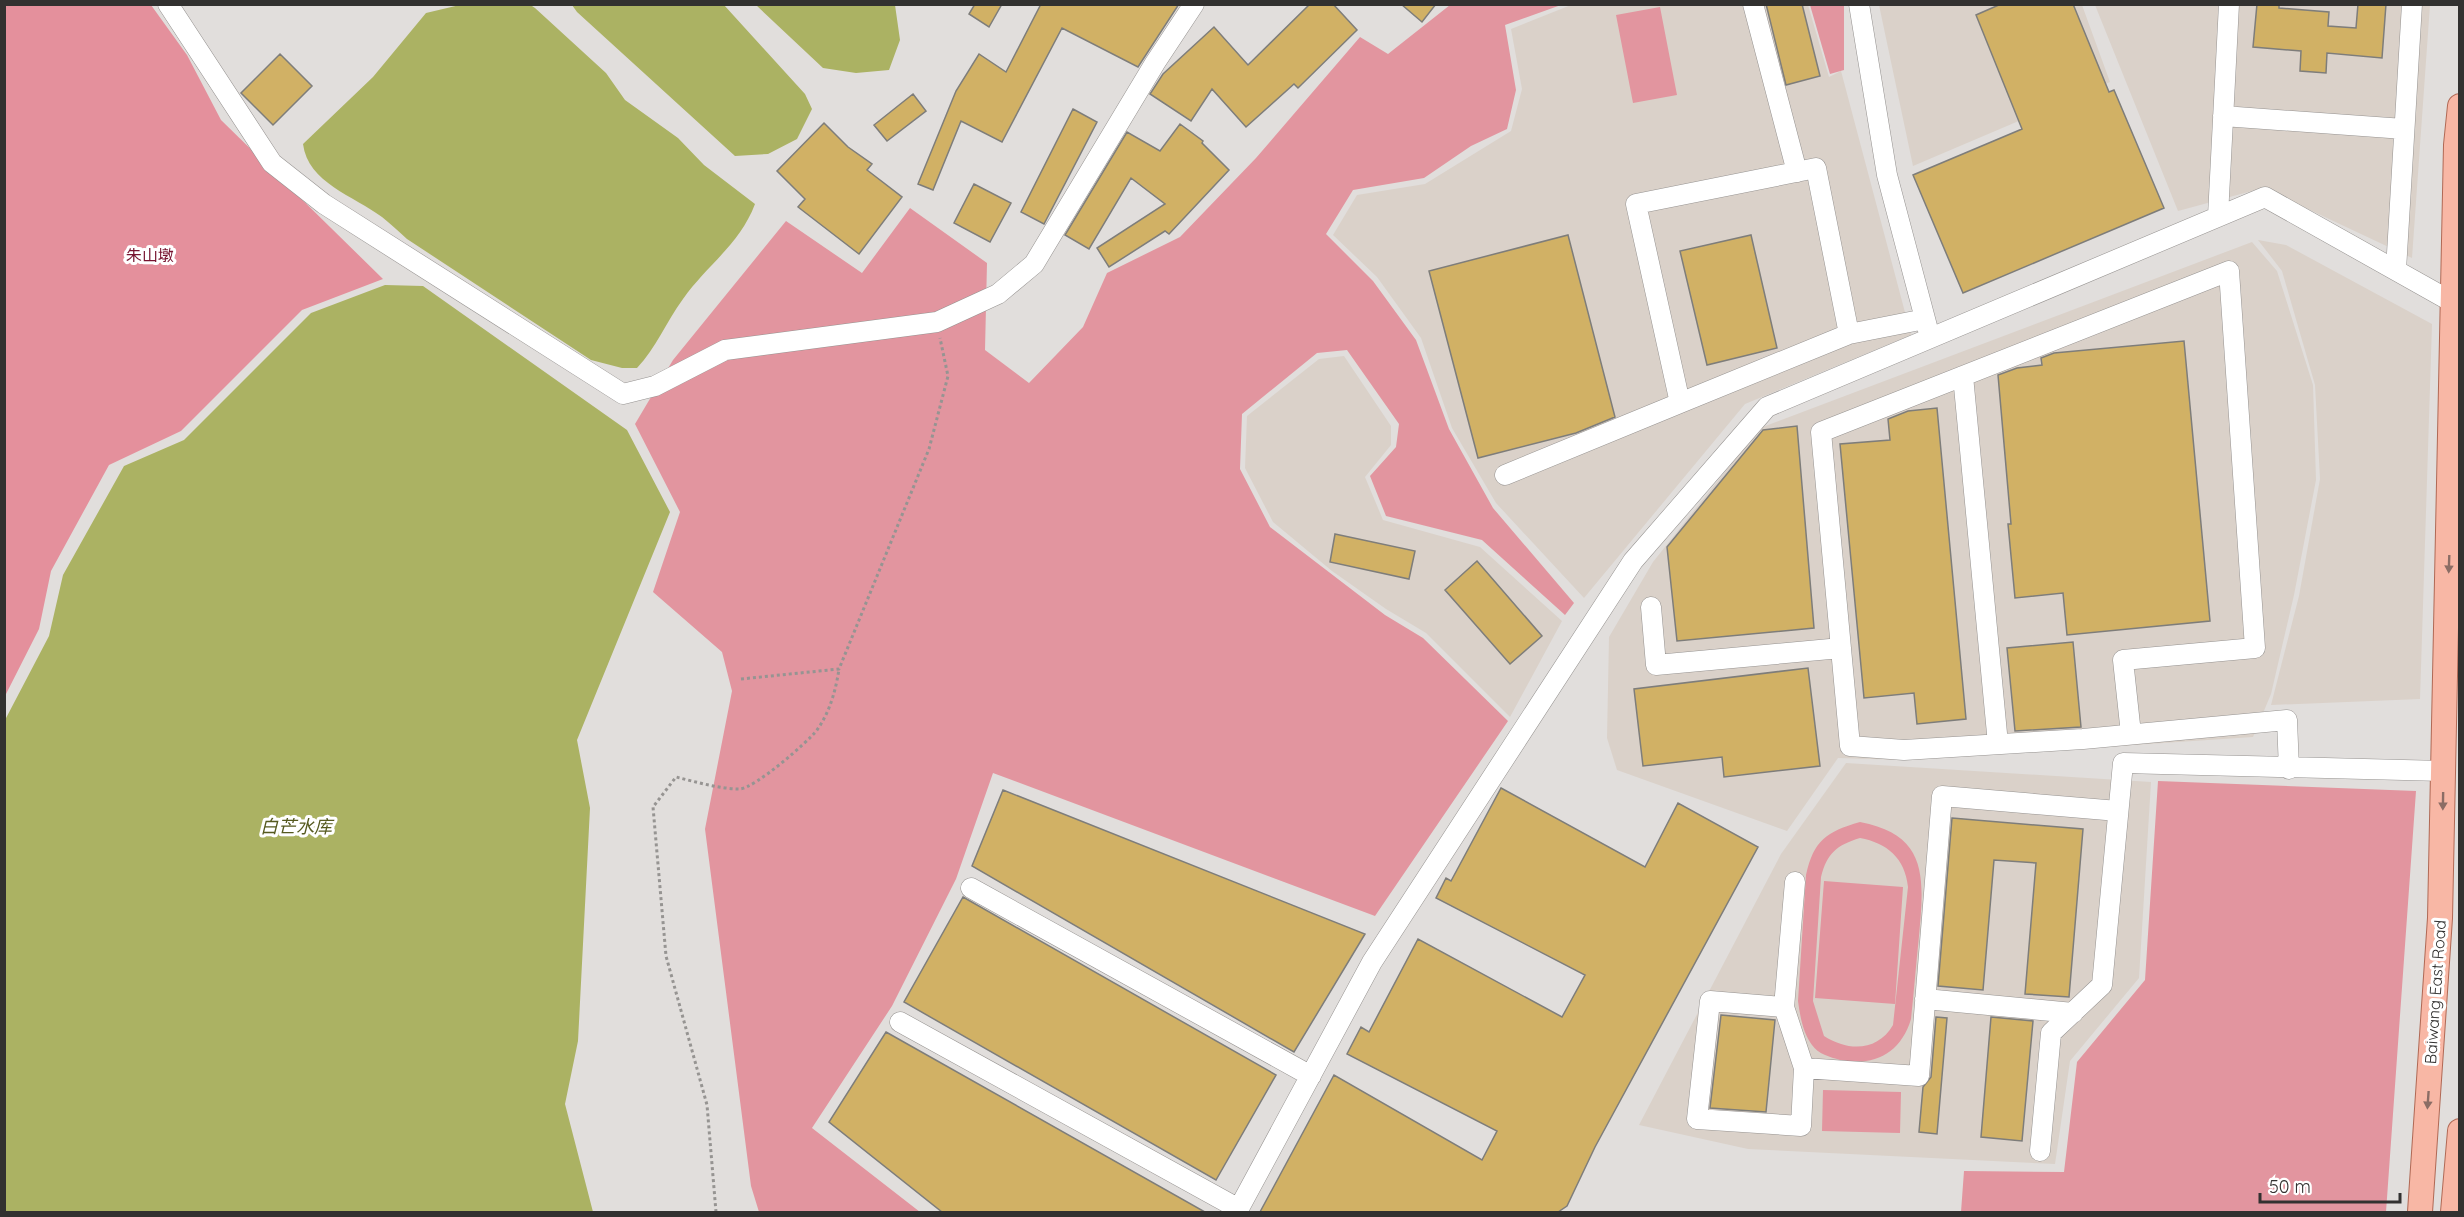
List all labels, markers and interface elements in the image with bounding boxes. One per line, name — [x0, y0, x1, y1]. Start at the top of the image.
park label: 朱山墩 — [126, 245, 174, 265]
one-way arrow — [2444, 554, 2453, 573]
one-way arrow — [2438, 791, 2447, 810]
water label: 白芒水库 — [260, 815, 335, 838]
street label: Baiwang East Road — [2420, 919, 2450, 1065]
one-way arrow — [2423, 1091, 2433, 1110]
scale bar — [2260, 1166, 2400, 1204]
text: 50 m — [2269, 1175, 2311, 1198]

